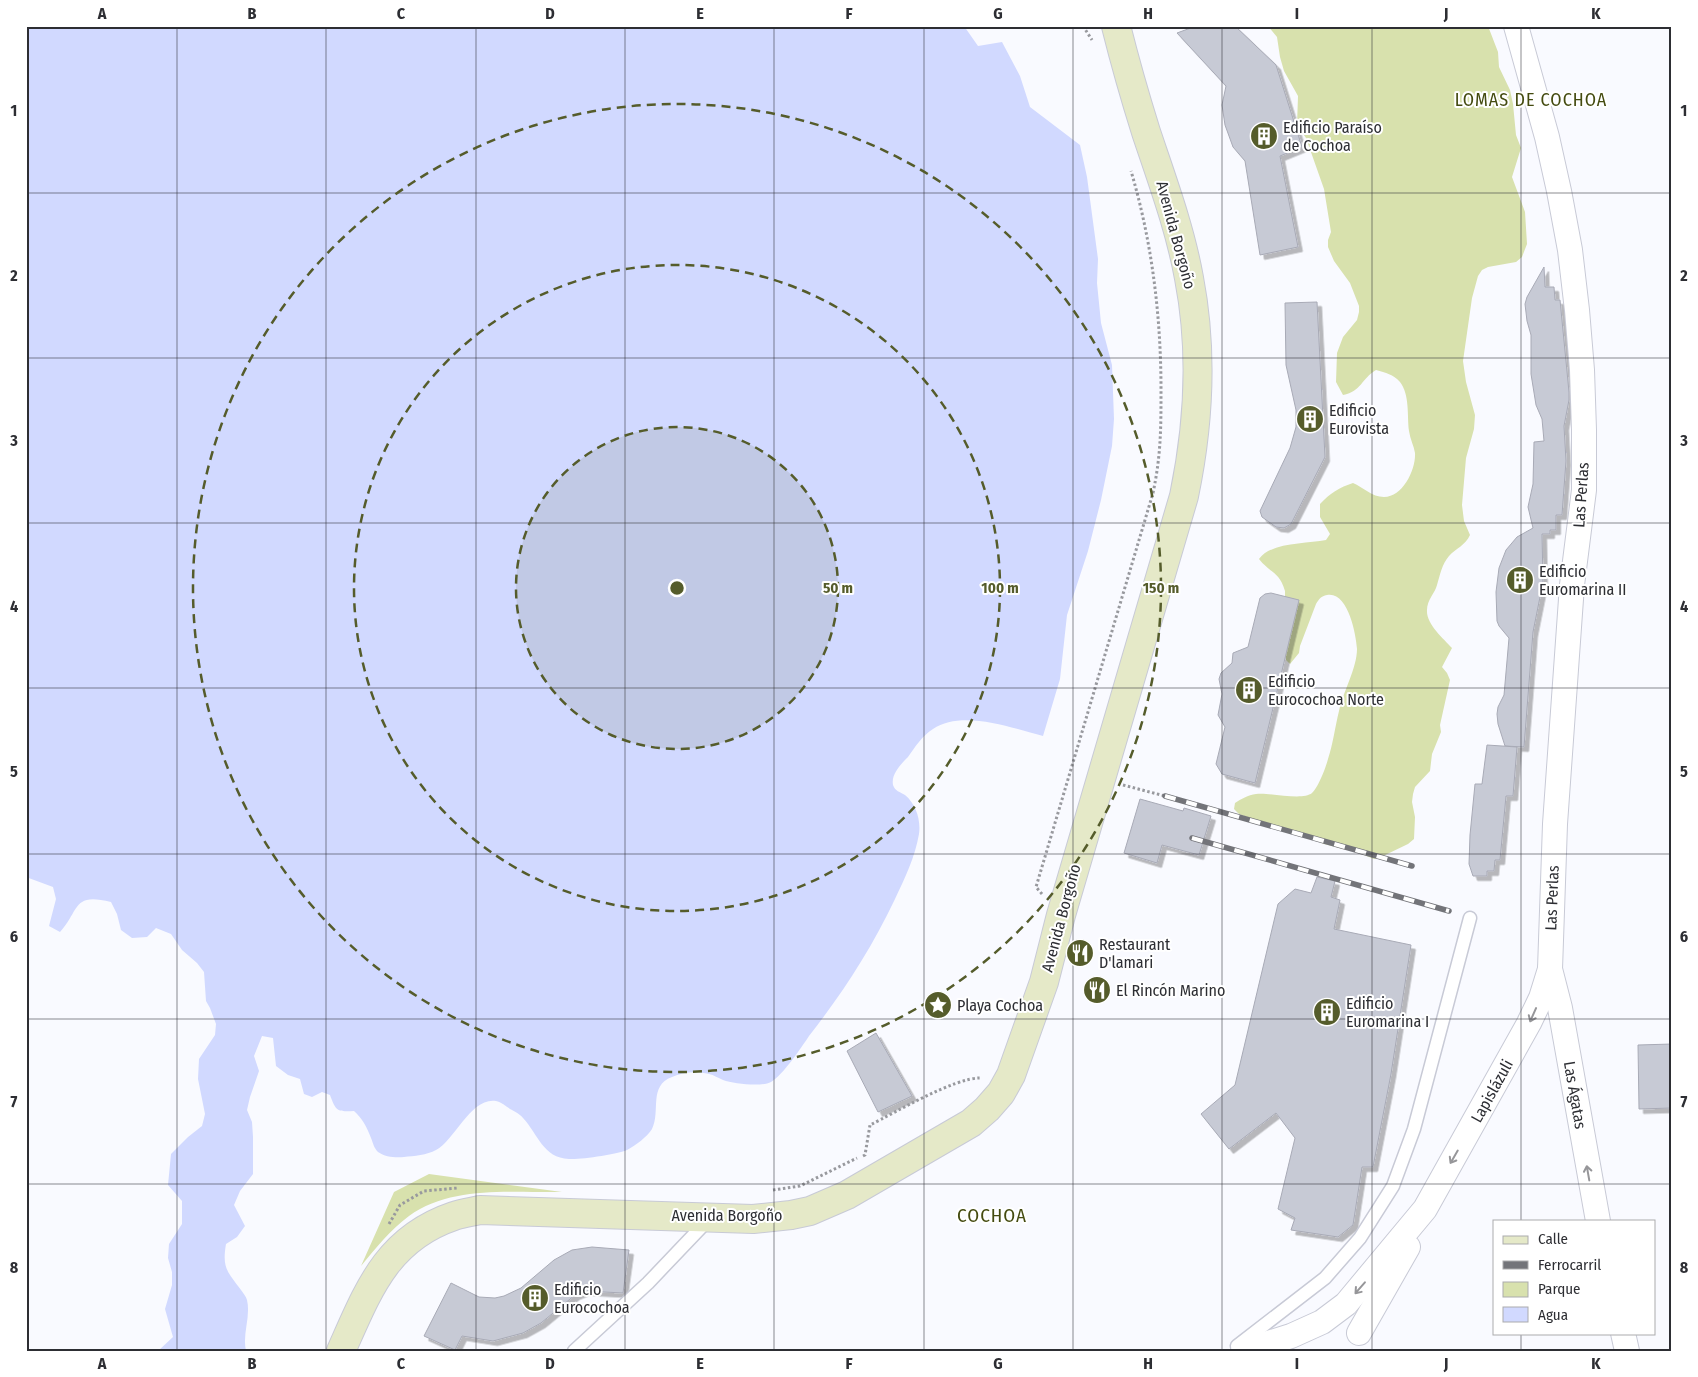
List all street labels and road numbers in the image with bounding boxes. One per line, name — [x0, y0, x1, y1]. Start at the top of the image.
street label: Avenida Borgoño — [1152, 179, 1200, 291]
street label: Las Perlas — [1569, 462, 1593, 528]
street label: Avenida Borgoño — [1037, 862, 1085, 974]
street label: Las Perlas — [1541, 865, 1563, 931]
street label: Lapislázuli — [1467, 1056, 1517, 1126]
street label: Las Ágatas — [1560, 1060, 1590, 1131]
street label: Avenida Borgoño — [671, 1206, 783, 1225]

